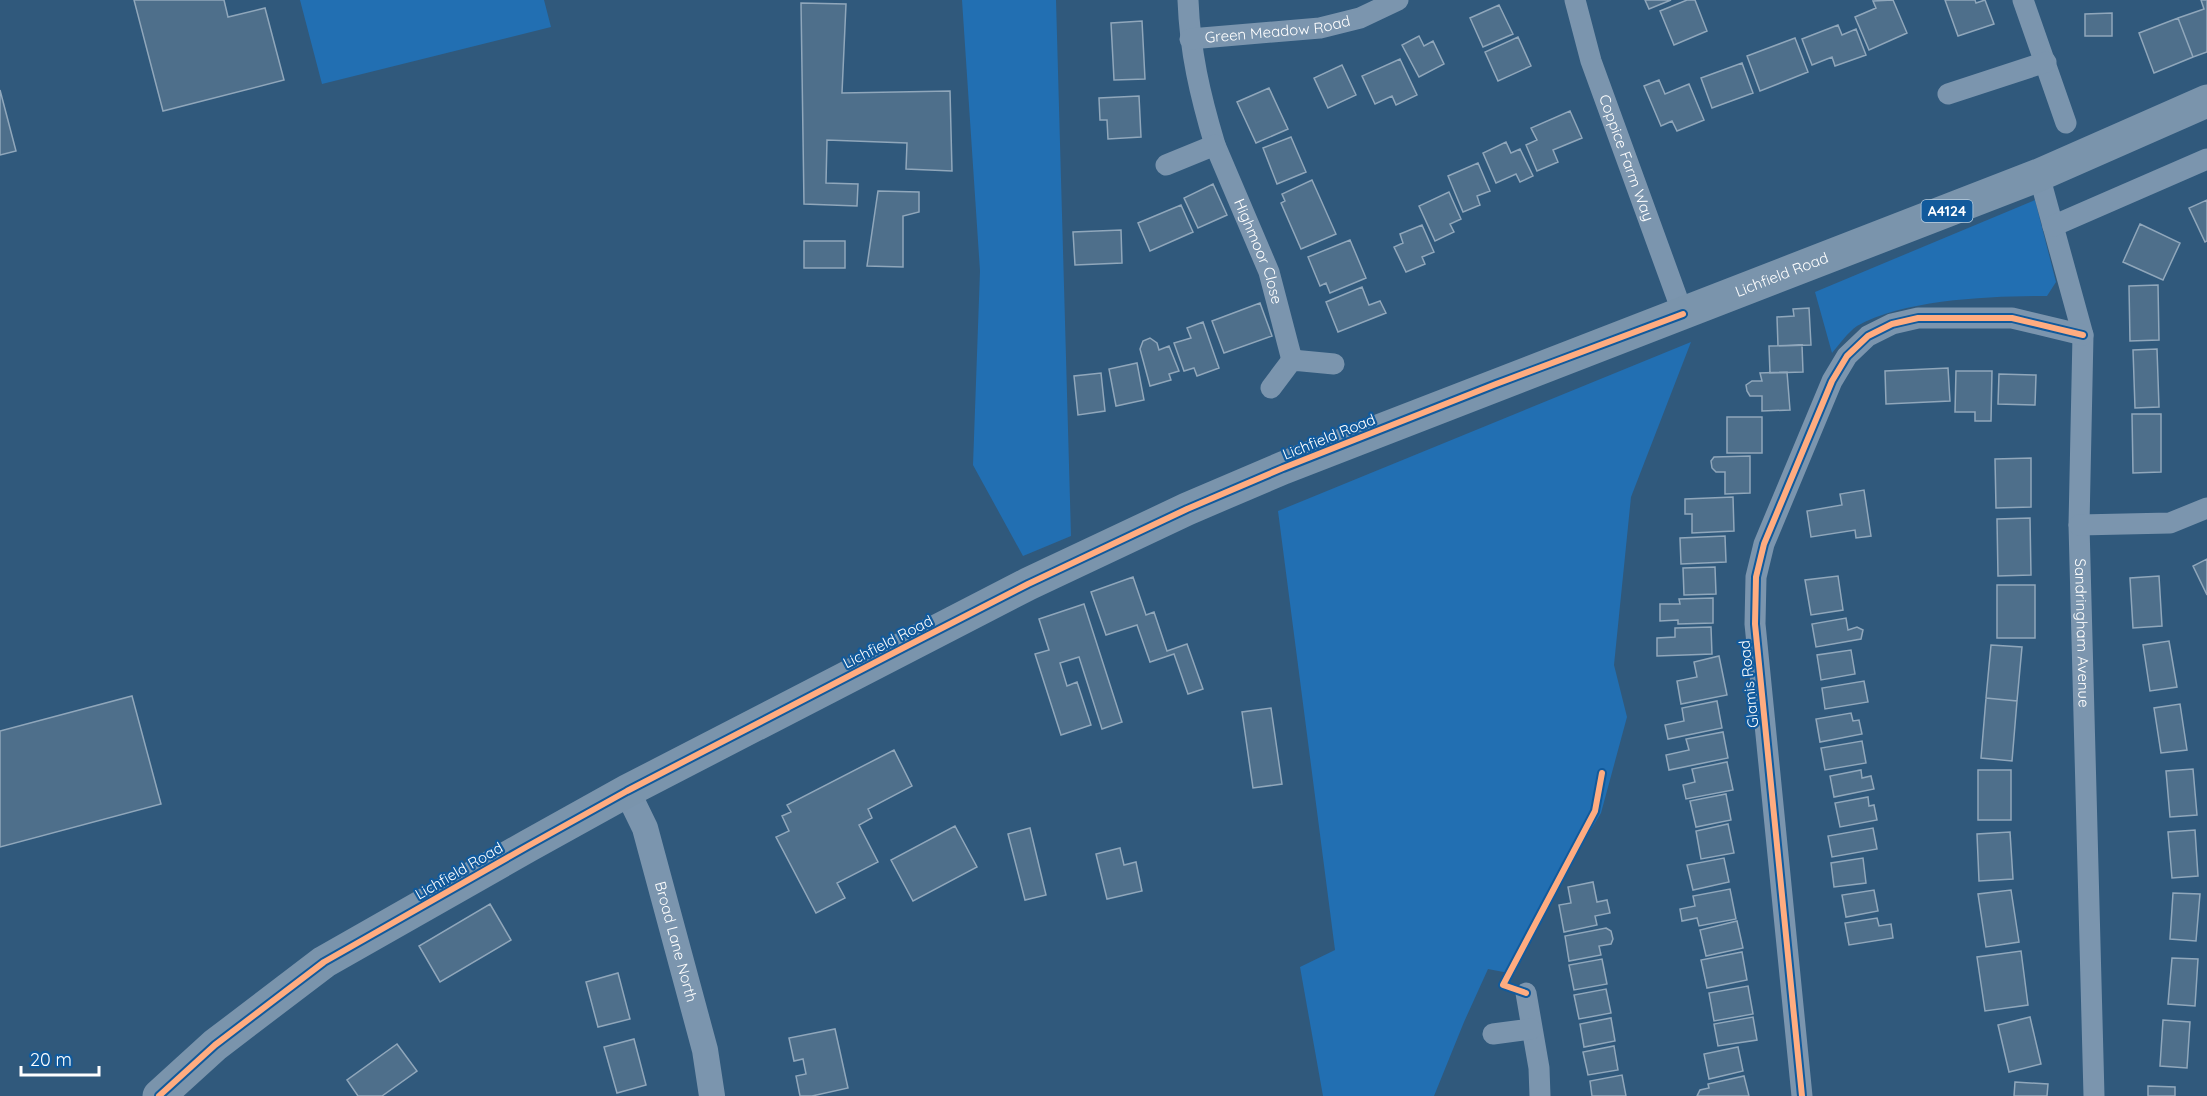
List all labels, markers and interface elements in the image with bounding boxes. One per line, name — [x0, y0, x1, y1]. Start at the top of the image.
street label: Green Meadow Road — [1204, 11, 1352, 47]
street label: Coppice Farm Way — [1595, 92, 1658, 224]
street label: Highmoor Close — [1230, 196, 1287, 306]
road number: A4124 — [1922, 200, 1972, 222]
street label: Lichfield Road — [1732, 248, 1831, 301]
street label: Lichfield Road — [1280, 409, 1378, 464]
street label: Sandringham Avenue — [2071, 558, 2094, 708]
street label: Lichfield Road — [840, 611, 936, 672]
street label: Glamis Road — [1734, 639, 1763, 729]
street label: Lichfield Road — [411, 838, 506, 903]
street label: Broad Lane North — [651, 879, 702, 1004]
scale bar — [21, 1039, 99, 1077]
text: 20 m — [30, 1048, 72, 1071]

